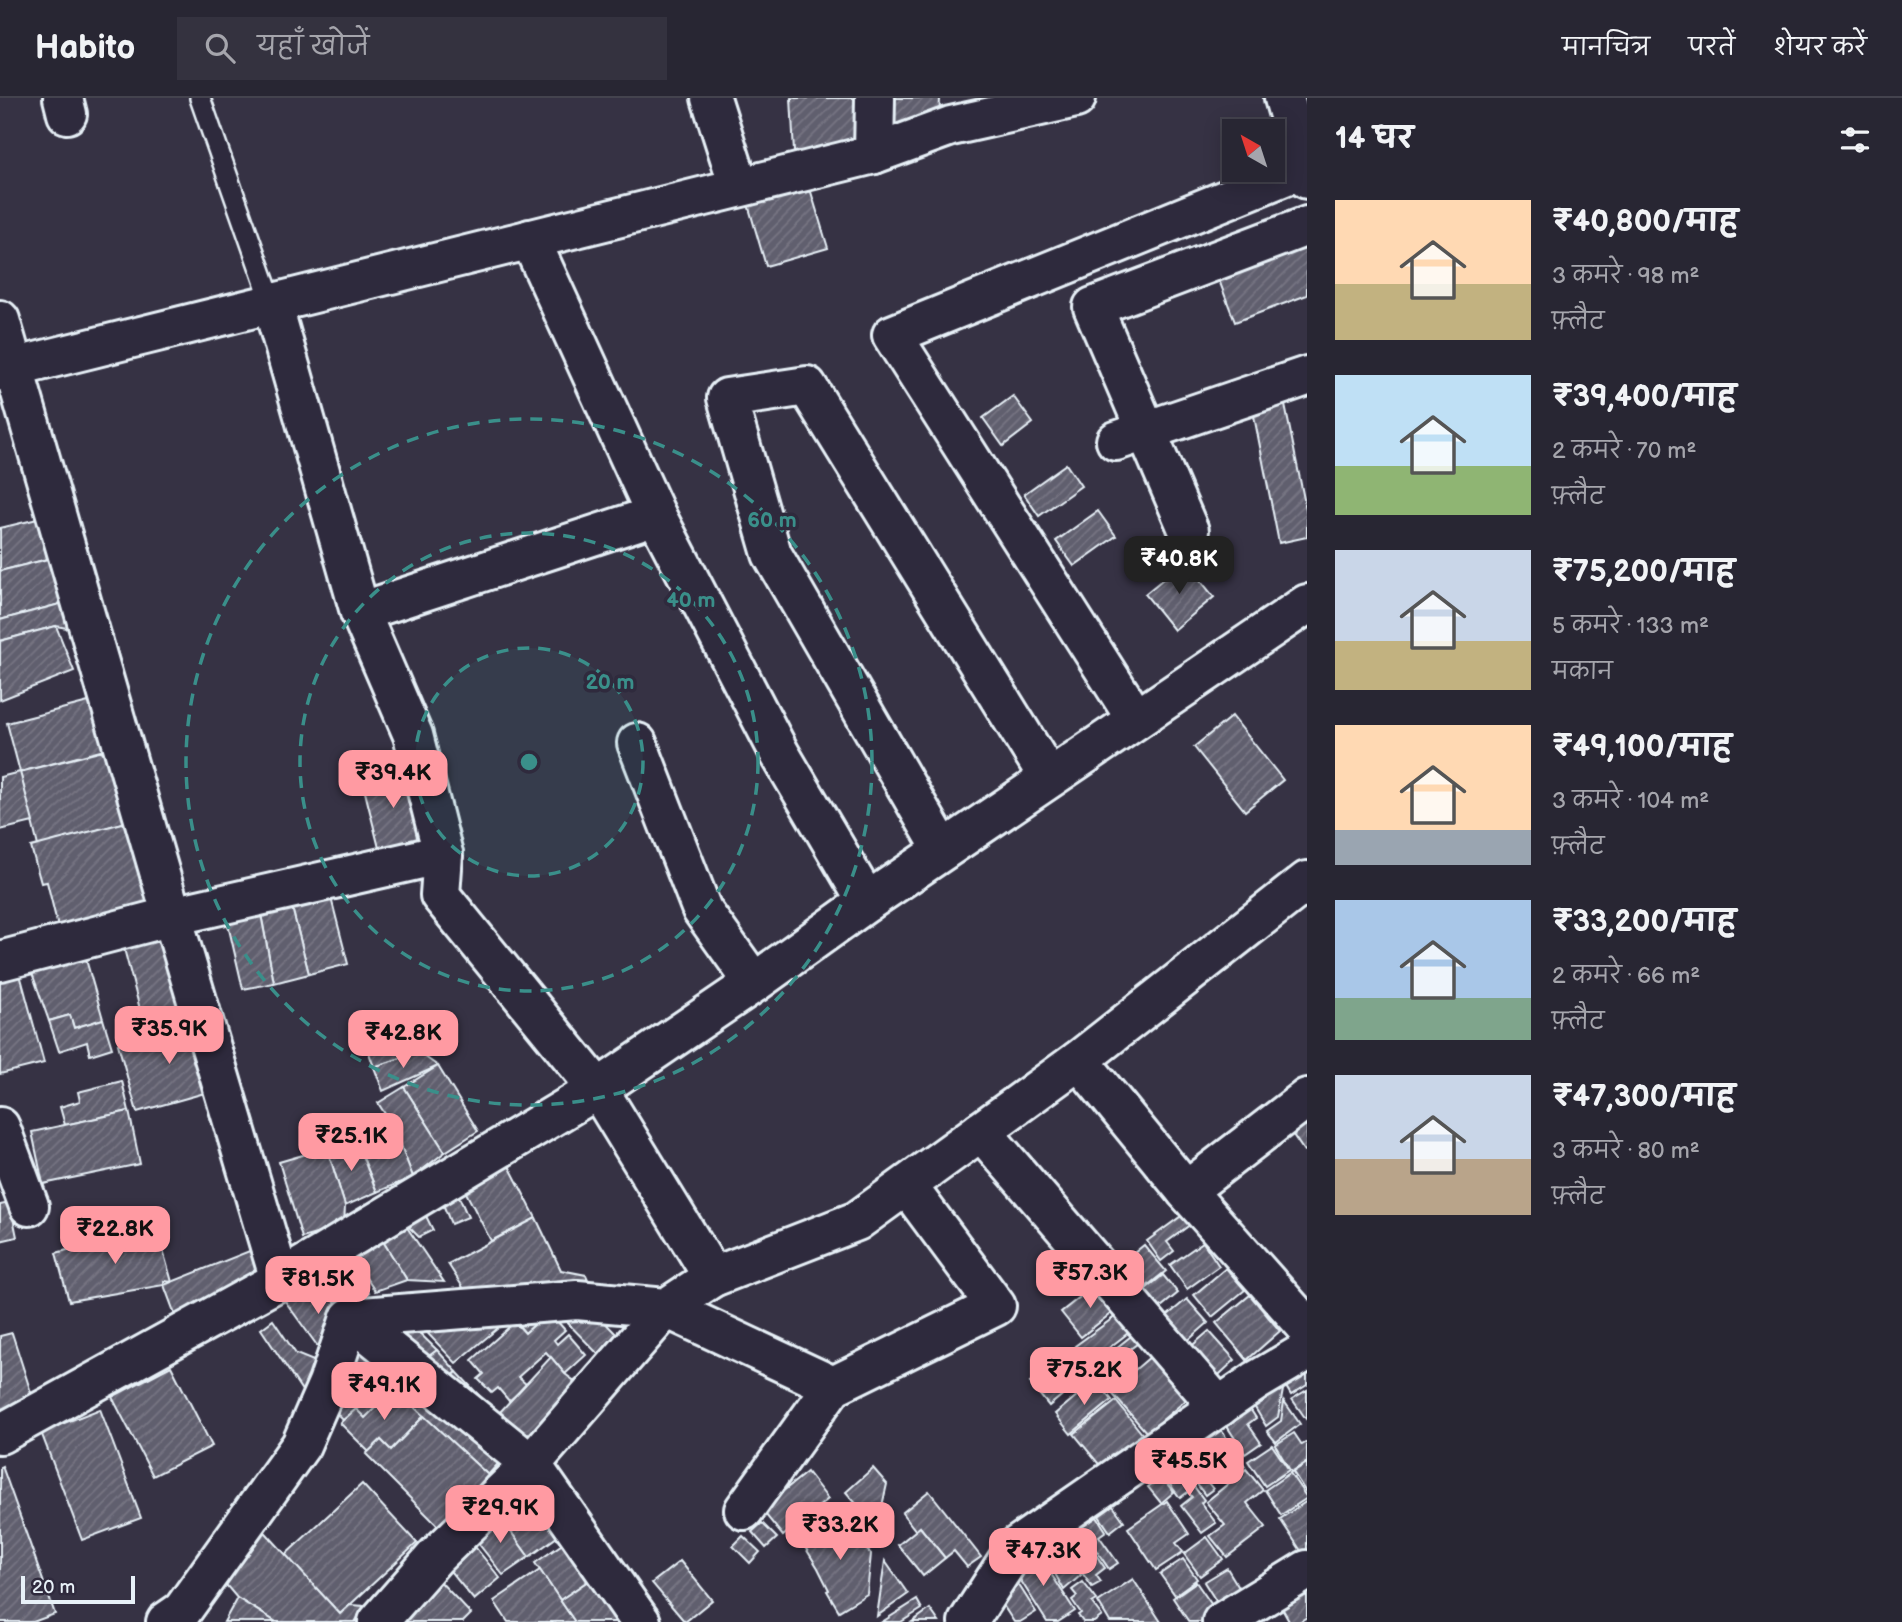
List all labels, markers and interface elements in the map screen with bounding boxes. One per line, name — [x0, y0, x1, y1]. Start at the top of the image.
search box — [177, 17, 667, 80]
text: Habito — [35, 28, 135, 68]
icon: search — [201, 29, 239, 67]
text: यहाँ खोजें — [257, 32, 369, 63]
text: मानचित्र — [1562, 33, 1650, 62]
text: परतें — [1688, 33, 1735, 62]
text: शेयर करें — [1773, 33, 1867, 62]
north arrow — [1222, 119, 1284, 182]
map controls — [1222, 119, 1285, 182]
text: 14 घर — [1335, 121, 1413, 157]
icon: filters — [1836, 121, 1874, 159]
text: ₹40,800/माह — [1552, 204, 1738, 240]
icon: home — [1391, 228, 1475, 312]
text: 3 कमरे · 98 m² — [1552, 262, 1699, 290]
text: फ़्लैट — [1552, 308, 1604, 336]
text: ₹39,400/माह — [1552, 379, 1736, 415]
icon: home — [1391, 403, 1475, 487]
text: 2 कमरे · 70 m² — [1552, 437, 1696, 465]
text: फ़्लैट — [1552, 483, 1604, 511]
text: 60 m — [747, 508, 797, 533]
pin: ₹40.8K — [1122, 536, 1236, 596]
text: ₹40.8K — [1140, 545, 1218, 573]
text: ₹75,200/माह — [1552, 554, 1735, 590]
icon: home — [1391, 578, 1475, 662]
text: 40 m — [666, 588, 716, 613]
text: 5 कमरे · 133 m² — [1552, 612, 1709, 640]
text: मकान — [1552, 658, 1613, 686]
text: 20 m — [586, 670, 634, 695]
text: ₹49,100/माह — [1552, 729, 1732, 765]
pin: ₹39.4K — [336, 750, 450, 810]
centre of rings — [517, 750, 541, 774]
icon: home — [1391, 753, 1475, 837]
text: ₹39.4K — [355, 759, 431, 787]
text: 3 कमरे · 104 m² — [1552, 787, 1709, 815]
text: फ़्लैट — [1552, 833, 1604, 861]
text: ₹33,200/माह — [1552, 904, 1736, 940]
icon: home — [1391, 928, 1475, 1012]
text: 2 कमरे · 66 m² — [1552, 962, 1700, 990]
pin: ₹35.9K — [112, 1006, 226, 1066]
text: फ़्लैट — [1552, 1008, 1604, 1036]
pin: ₹42.8K — [346, 1010, 460, 1070]
text: ₹35.9K — [131, 1015, 207, 1043]
text: ₹42.8K — [364, 1019, 442, 1047]
text: ₹47,300/माह — [1552, 1079, 1735, 1115]
icon: home — [1391, 1103, 1475, 1187]
pin: ₹25.1K — [294, 1114, 408, 1173]
text: ₹25.1K — [314, 1122, 388, 1150]
text: 3 कमरे · 80 m² — [1552, 1137, 1700, 1165]
text: फ़्लैट — [1552, 1183, 1604, 1211]
pin: ₹22.8K — [58, 1206, 172, 1266]
text: ₹22.8K — [76, 1215, 154, 1243]
pin: ₹57.3K — [1033, 1250, 1147, 1310]
pin: ₹81.5K — [261, 1256, 375, 1316]
text: ₹57.3K — [1052, 1259, 1128, 1287]
text: ₹81.5K — [281, 1265, 355, 1293]
pin: ₹75.2K — [1027, 1348, 1141, 1407]
text: ₹75.2K — [1046, 1356, 1122, 1384]
pin: ₹49.1K — [327, 1362, 441, 1422]
text: ₹49.1K — [347, 1371, 421, 1399]
pin: ₹45.5K — [1132, 1438, 1246, 1498]
text: ₹45.5K — [1151, 1447, 1227, 1475]
pin: ₹29.9K — [443, 1486, 557, 1545]
text: ₹29.9K — [461, 1494, 539, 1522]
pin: ₹33.2K — [783, 1502, 897, 1562]
text: ₹33.2K — [801, 1511, 879, 1539]
pin: ₹47.3K — [986, 1528, 1100, 1588]
text: ₹47.3K — [1005, 1537, 1081, 1565]
scale bar — [21, 1573, 135, 1605]
text: 20 m — [32, 1576, 75, 1599]

